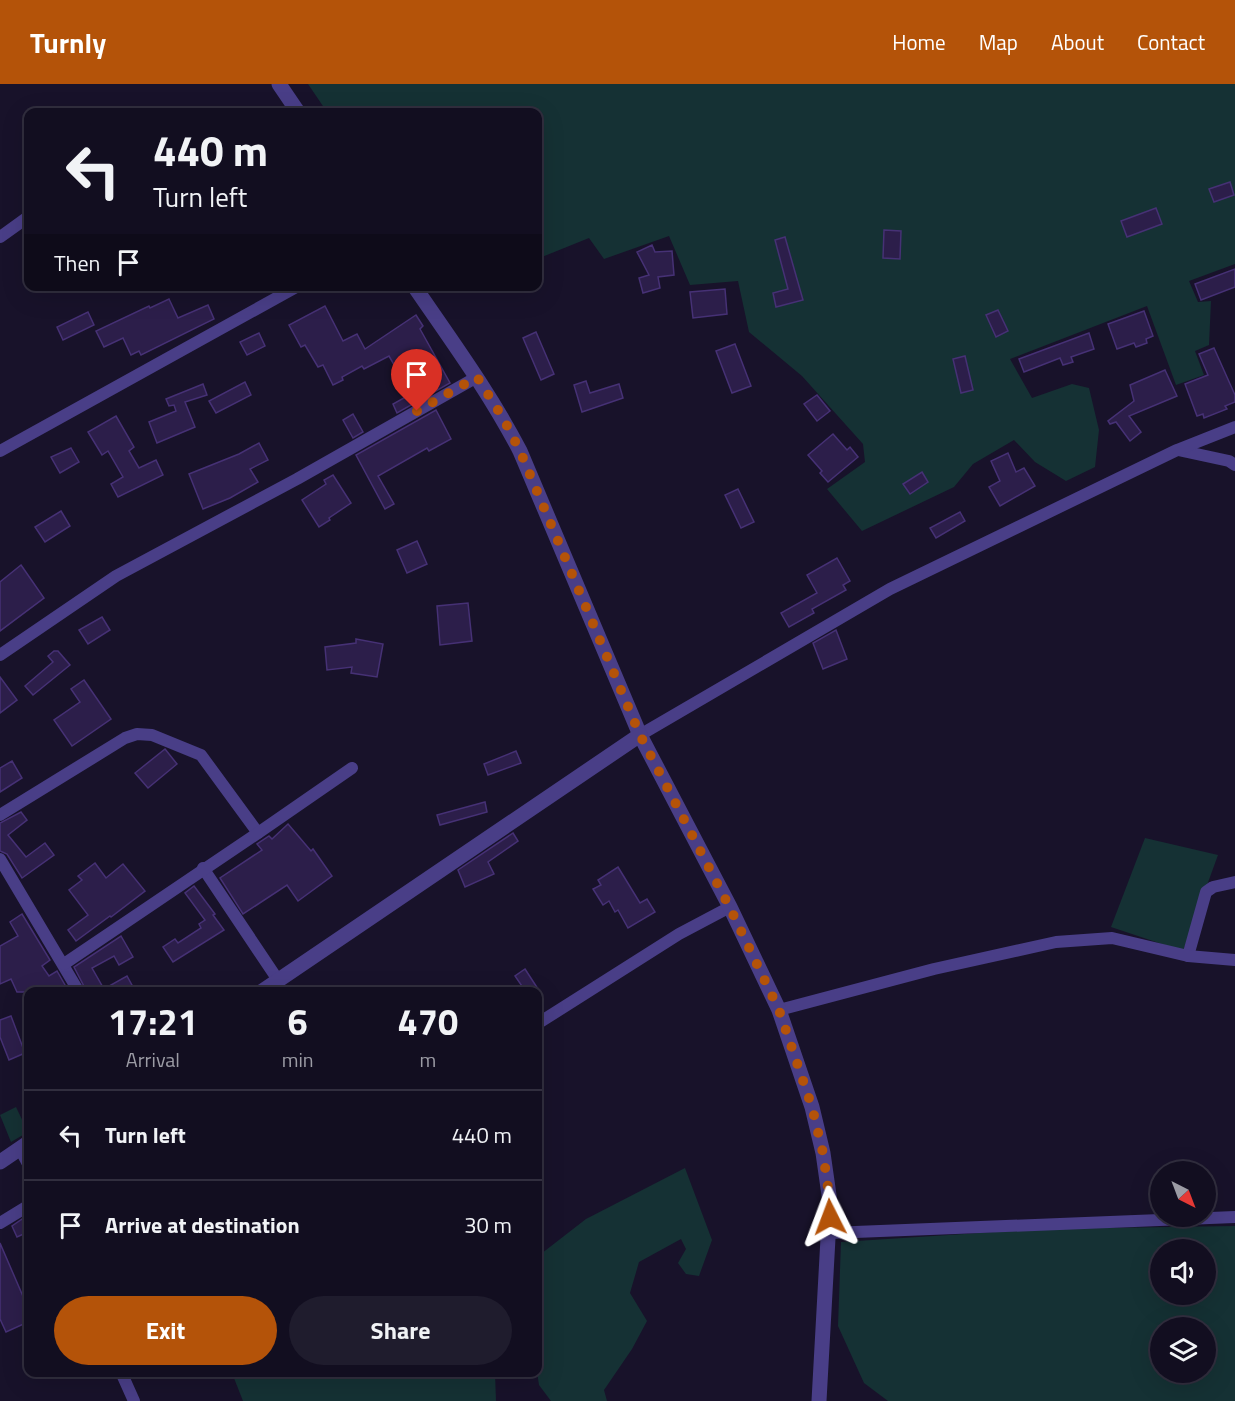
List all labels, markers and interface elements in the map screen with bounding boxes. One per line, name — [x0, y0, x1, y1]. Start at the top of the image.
text: Turnly — [30, 21, 106, 64]
text: Home — [892, 26, 946, 58]
text: Map — [979, 26, 1018, 58]
text: About — [1051, 26, 1104, 58]
text: Contact — [1137, 26, 1205, 58]
text: 440 m — [153, 118, 268, 182]
icon: left — [54, 132, 132, 210]
text: Turn left — [153, 176, 247, 217]
text: Then — [54, 246, 100, 280]
icon: arrive — [112, 246, 145, 279]
pin — [391, 349, 442, 411]
icon: arrive — [400, 358, 433, 391]
text: 17:21 — [108, 994, 198, 1049]
text: 6 — [288, 994, 308, 1049]
text: 470 — [398, 994, 458, 1049]
text: Arrival — [126, 1044, 180, 1075]
text: min — [282, 1044, 314, 1075]
text: m — [419, 1044, 436, 1075]
text: Turn left — [105, 1118, 186, 1152]
text: 440 m — [452, 1118, 512, 1152]
icon: left — [54, 1119, 87, 1152]
north arrow — [1150, 1161, 1216, 1227]
map controls — [1150, 1161, 1216, 1383]
position arrow — [798, 1185, 862, 1249]
text: Arrive at destination — [105, 1208, 300, 1242]
text: 30 m — [464, 1208, 512, 1242]
icon: arrive — [54, 1209, 87, 1242]
button: sound — [1150, 1239, 1216, 1305]
button: Exit — [54, 1296, 277, 1365]
button: Share — [289, 1296, 512, 1365]
button: layers — [1150, 1317, 1216, 1383]

